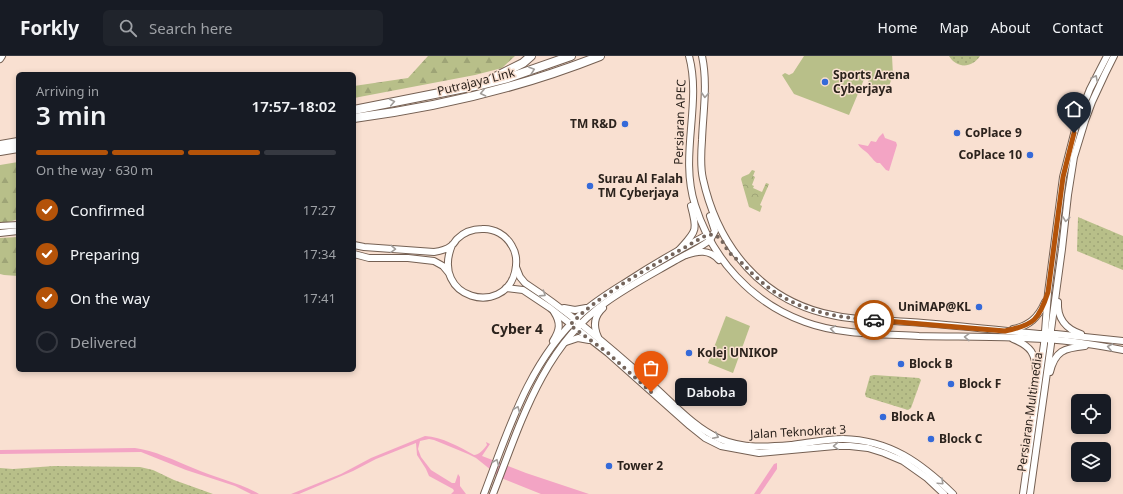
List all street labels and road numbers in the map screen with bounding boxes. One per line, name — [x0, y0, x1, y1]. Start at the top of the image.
street label: Putrajaya Link — [435, 64, 517, 99]
street label: Persiaran APEC — [670, 78, 690, 165]
street label: Persiaran Multimedia — [1013, 351, 1046, 473]
street label: Jalan Teknokrat 3 — [748, 420, 847, 443]

